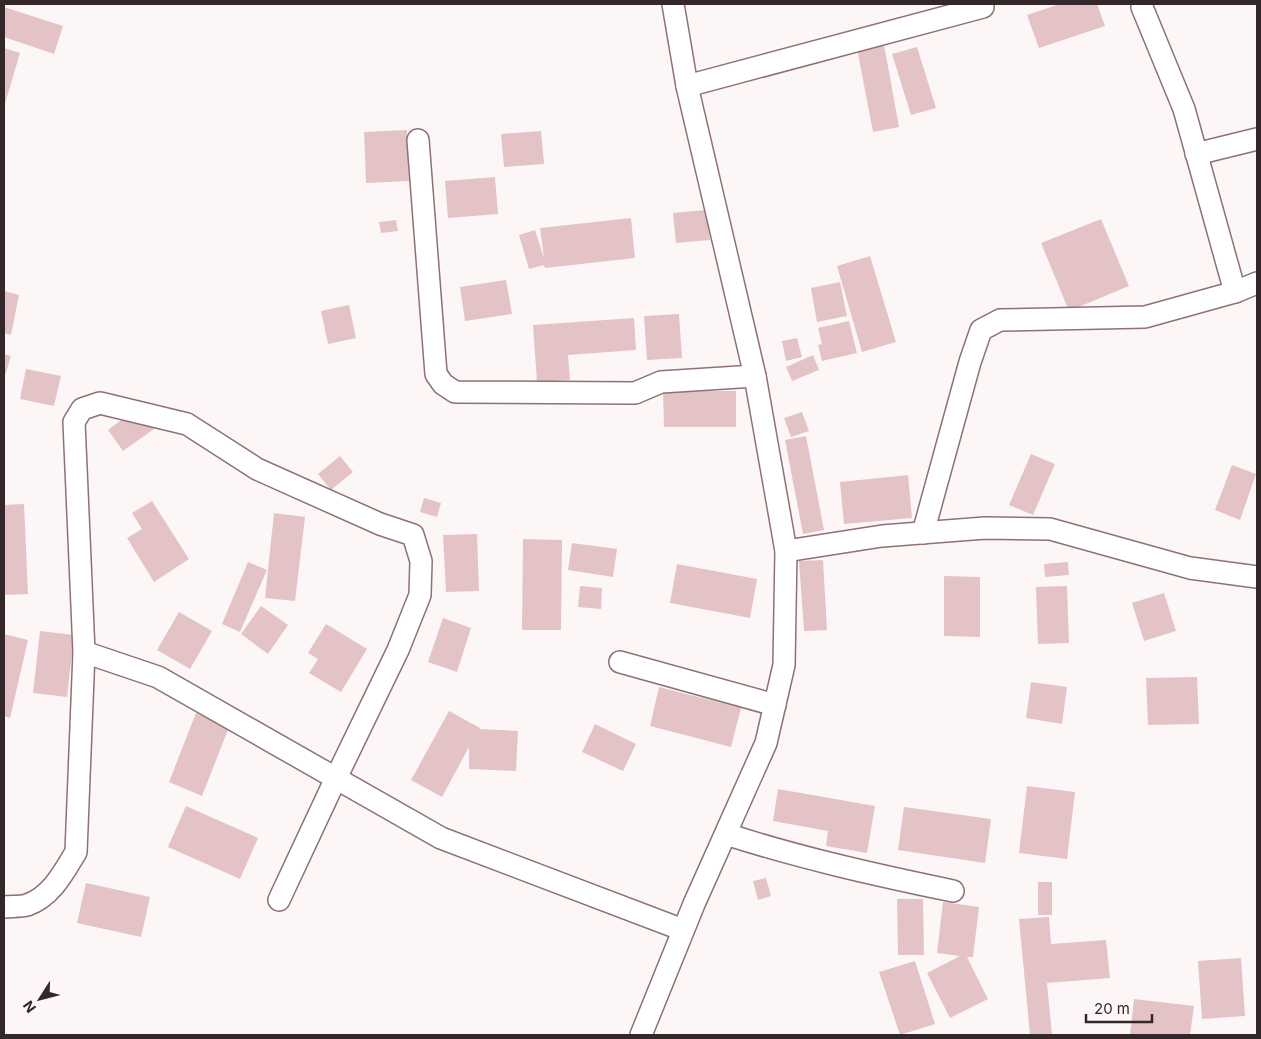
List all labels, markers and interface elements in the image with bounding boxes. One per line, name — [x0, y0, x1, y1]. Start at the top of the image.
north arrow — [15, 974, 65, 1024]
scale bar — [1086, 992, 1152, 1024]
text: N — [19, 998, 39, 1016]
text: 20 m — [1094, 999, 1130, 1018]

